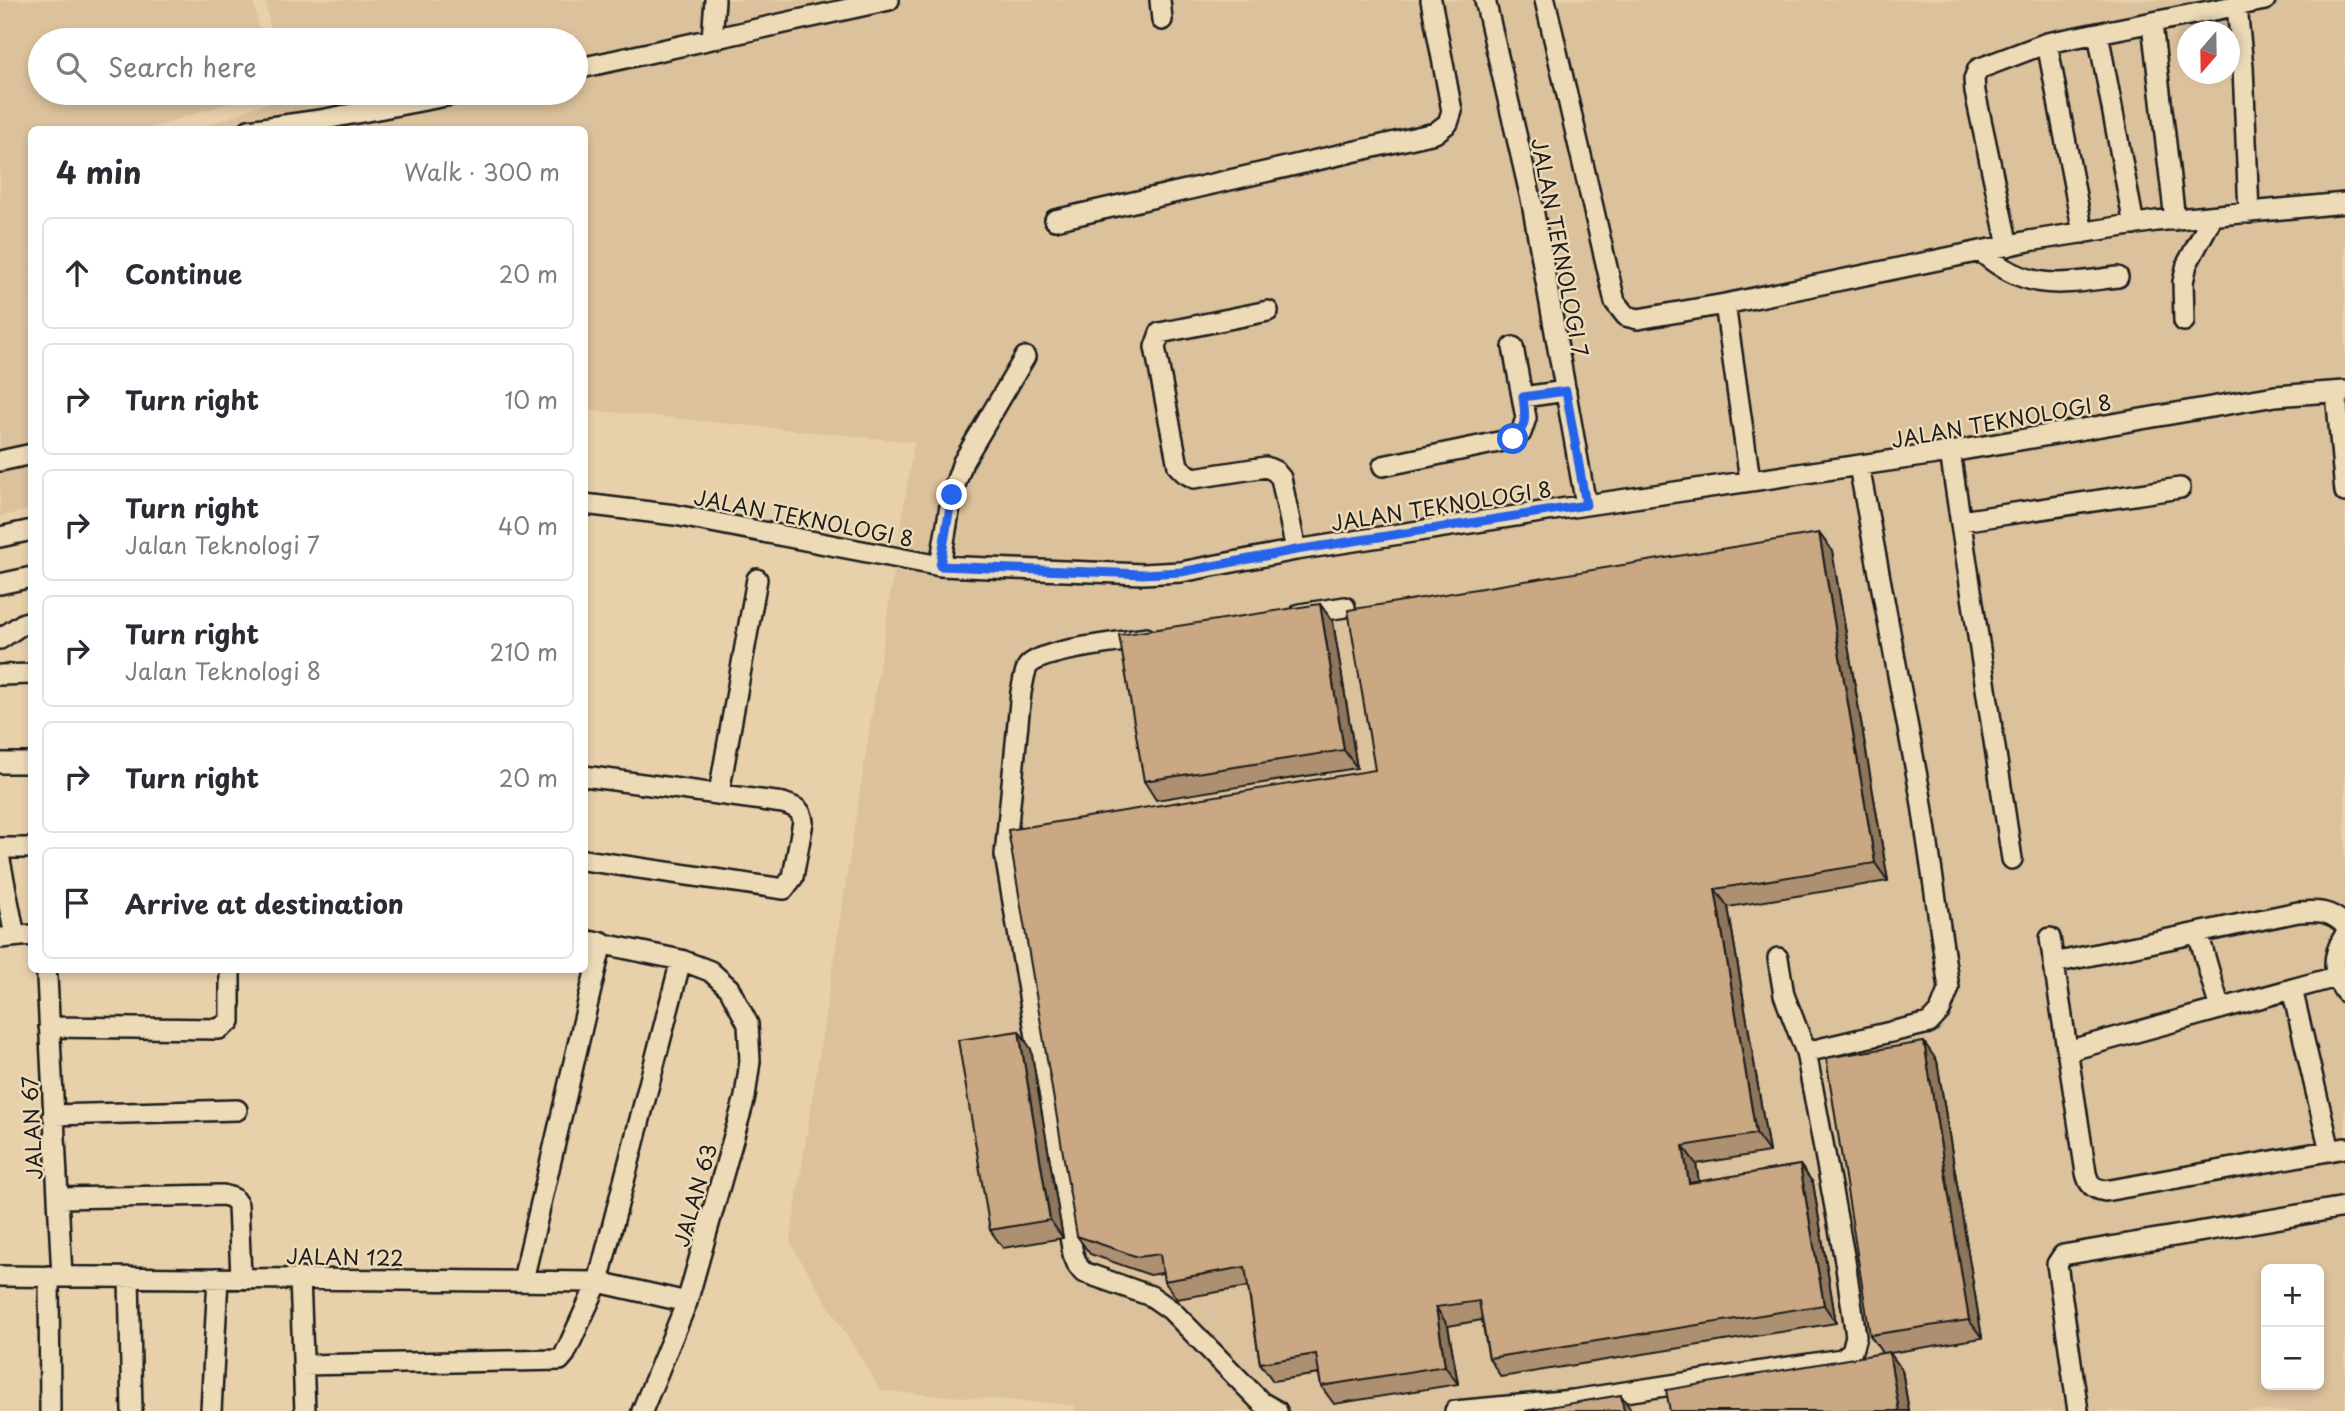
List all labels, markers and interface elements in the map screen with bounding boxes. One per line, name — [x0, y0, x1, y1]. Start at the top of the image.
north arrow — [2177, 21, 2240, 84]
search box — [28, 28, 588, 105]
text: Search here — [108, 47, 257, 86]
icon: search — [52, 48, 90, 86]
street label: JALAN TEKNOLOGI 7 — [1524, 135, 1598, 359]
text: 4 min — [56, 149, 142, 194]
text: Walk · 300 m — [404, 154, 560, 189]
icon: ahead — [58, 254, 96, 292]
text: Continue — [125, 254, 242, 293]
text: 20 m — [499, 256, 558, 291]
icon: right — [58, 380, 96, 418]
text: Turn right — [125, 380, 259, 419]
text: 10 m — [504, 382, 558, 417]
street label: JALAN TEKNOLOGI 8 — [1888, 385, 2114, 455]
route start — [1497, 423, 1528, 454]
street label: JALAN TEKNOLOGI 8 — [1328, 472, 1554, 538]
route end — [936, 479, 967, 510]
street label: JALAN TEKNOLOGI 8 — [691, 480, 917, 554]
text: Turn right — [125, 488, 259, 527]
icon: right — [58, 506, 96, 544]
text: 40 m — [498, 508, 558, 543]
text: Jalan Teknologi 7 — [125, 527, 320, 562]
text: Turn right — [125, 614, 259, 653]
icon: right — [58, 632, 96, 670]
text: 210 m — [490, 634, 558, 669]
text: Jalan Teknologi 8 — [125, 653, 321, 688]
icon: right — [58, 758, 96, 796]
text: Turn right — [125, 758, 259, 797]
text: 20 m — [499, 760, 558, 795]
icon: arrive — [58, 884, 96, 922]
text: Arrive at destination — [125, 884, 404, 923]
street label: JALAN 67 — [12, 1075, 50, 1181]
street label: JALAN 63 — [664, 1139, 724, 1251]
street label: JALAN 122 — [286, 1239, 404, 1273]
map controls — [2261, 1264, 2324, 1390]
button: + — [2261, 1264, 2324, 1327]
button: − — [2261, 1327, 2324, 1390]

